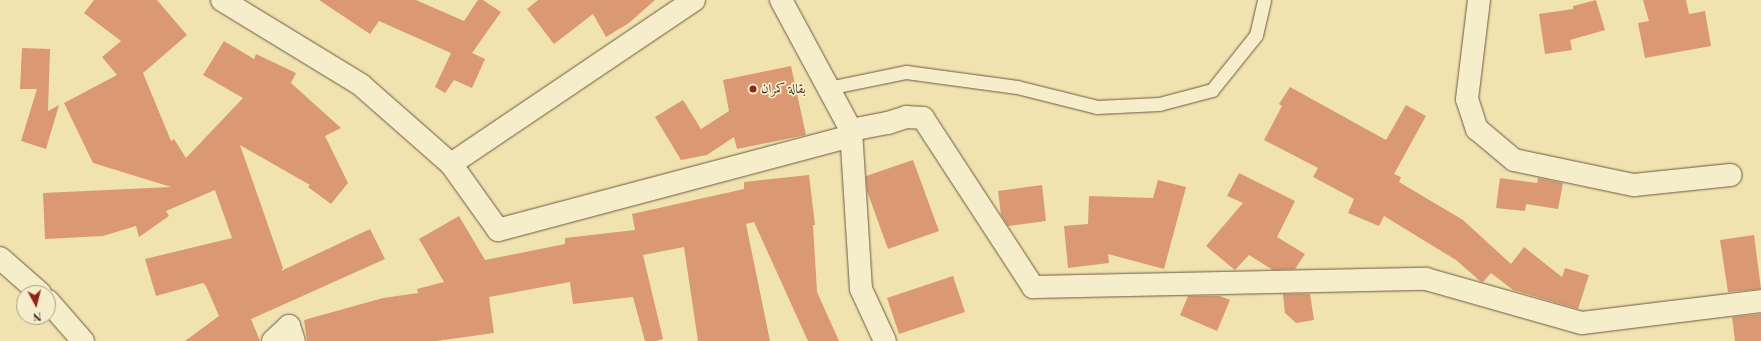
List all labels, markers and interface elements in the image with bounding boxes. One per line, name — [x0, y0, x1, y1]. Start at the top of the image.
place label: بقالة كمران — [761, 81, 806, 97]
marker: بقالة كمران — [748, 84, 758, 94]
north arrow — [16, 285, 56, 325]
text: N — [32, 308, 43, 323]

